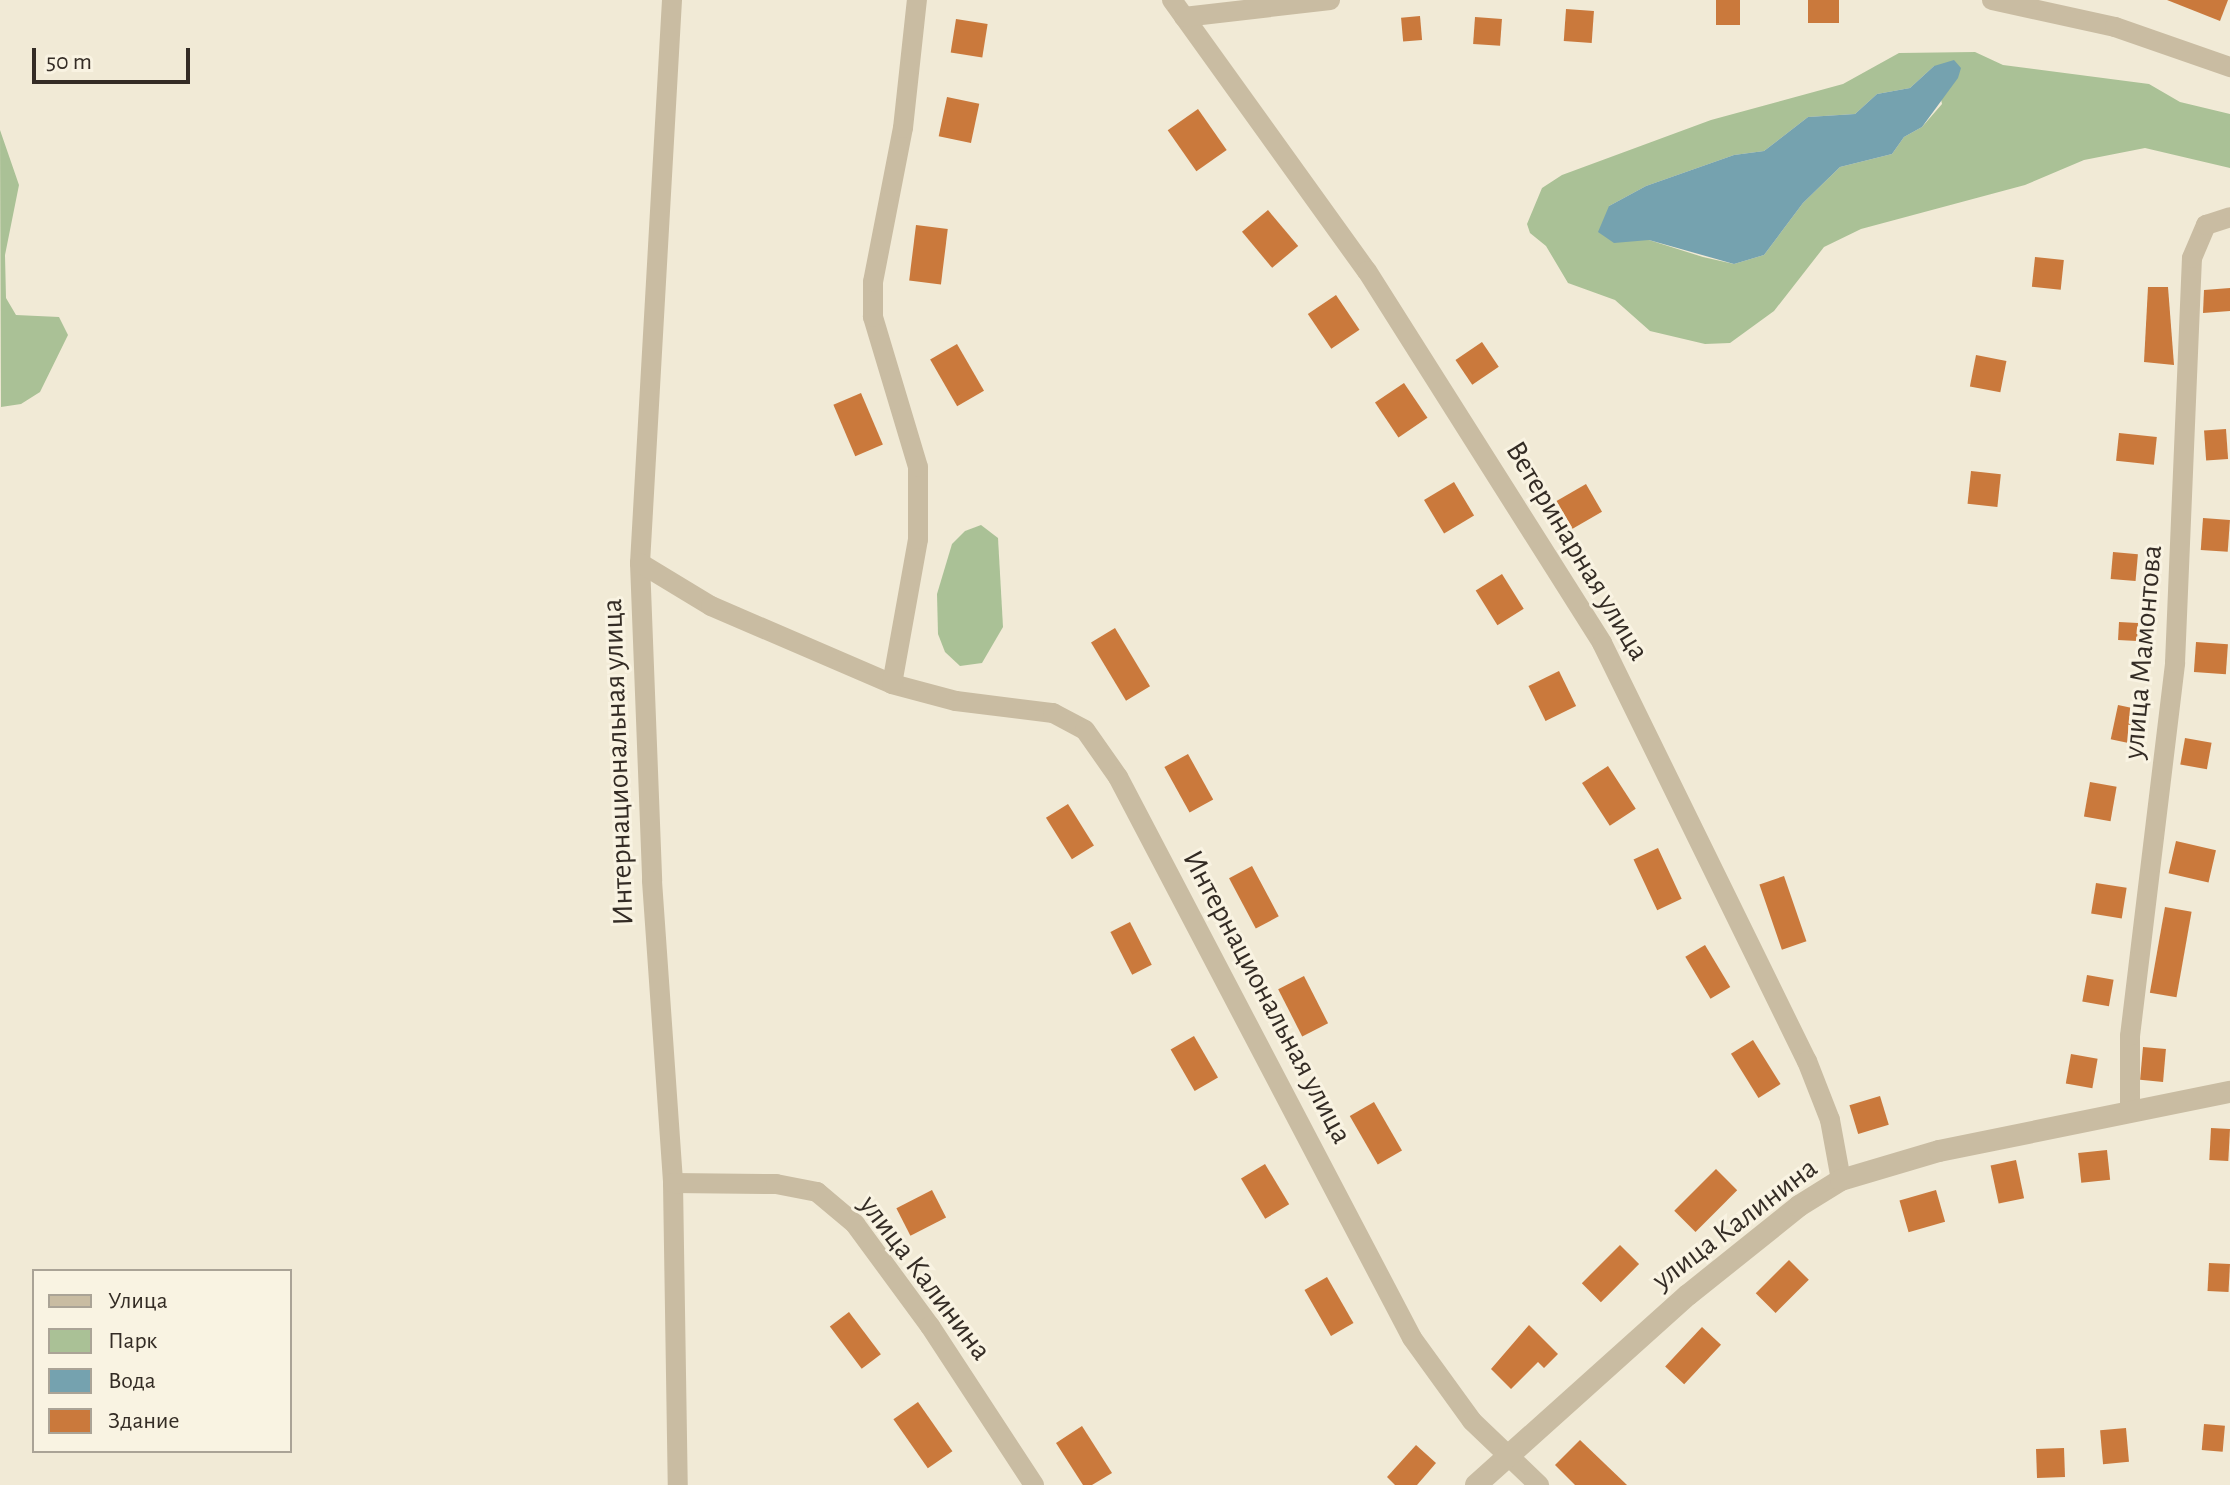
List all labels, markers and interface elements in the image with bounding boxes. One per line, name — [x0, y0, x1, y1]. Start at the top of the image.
scale bar — [36, 32, 194, 82]
text: 50 m — [46, 50, 92, 74]
street label: Ветеринарная улица — [1497, 435, 1657, 667]
street label: улица Мамонтова — [2116, 543, 2170, 761]
street label: Интернациональная улица — [594, 598, 642, 926]
street label: Интернациональная улица — [1174, 844, 1360, 1150]
street label: улица Калинина — [1645, 1150, 1825, 1298]
street label: улица Калинина — [851, 1188, 999, 1368]
legend — [32, 1269, 292, 1453]
text: Улица — [108, 1289, 168, 1313]
text: Парк — [108, 1329, 157, 1353]
text: Вода — [108, 1369, 156, 1393]
text: Здание — [108, 1409, 179, 1433]

